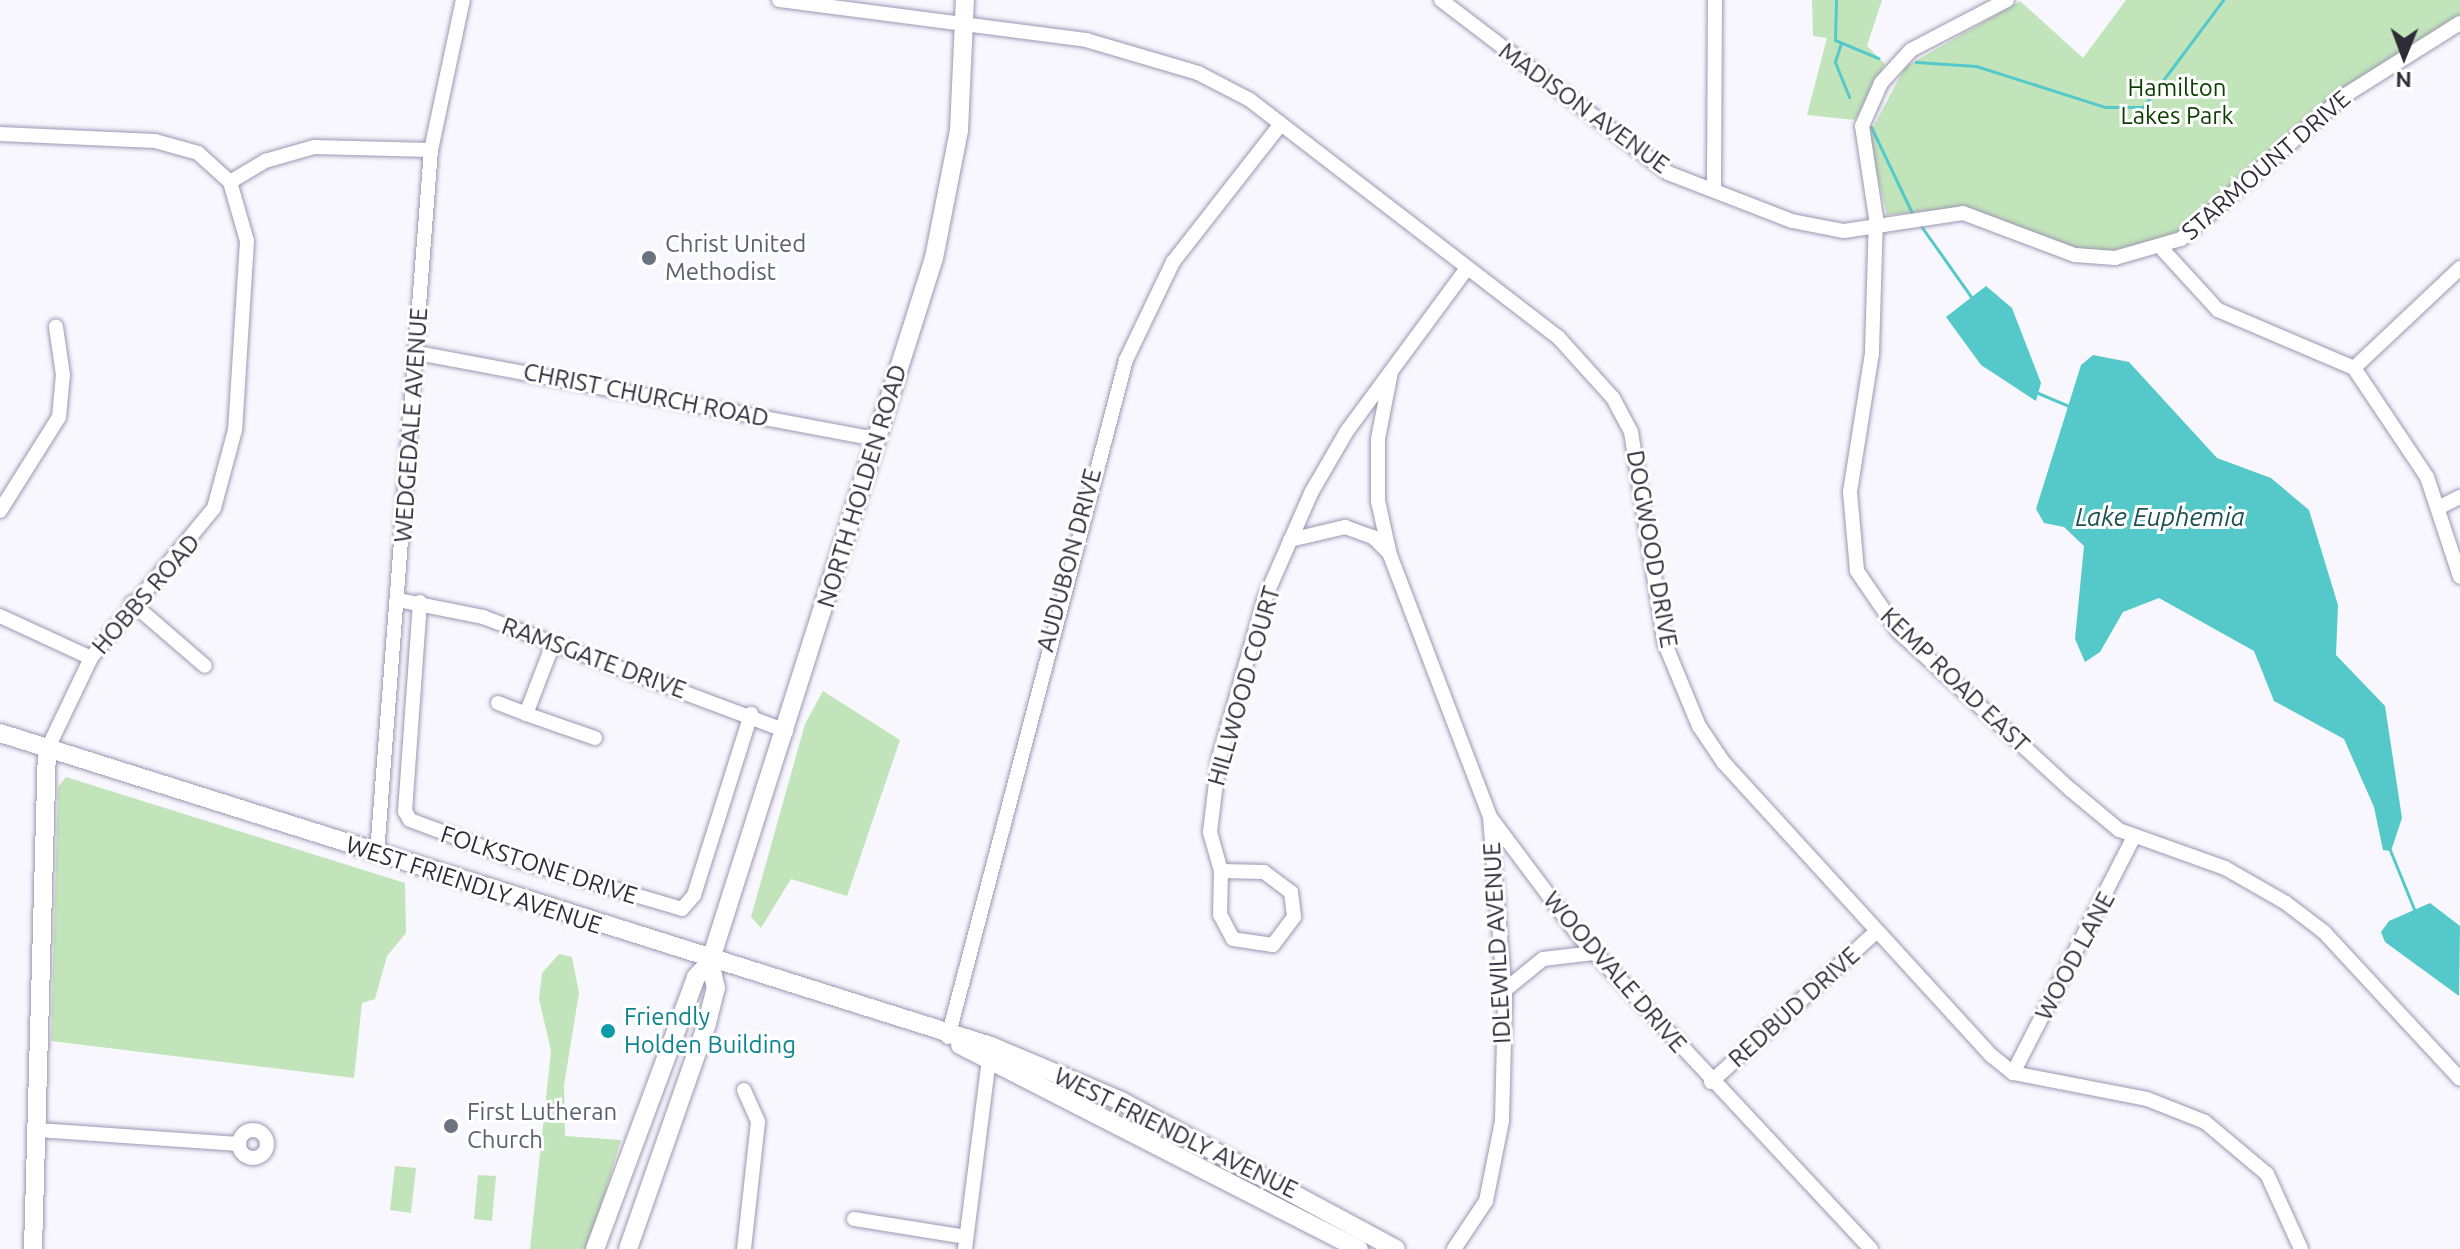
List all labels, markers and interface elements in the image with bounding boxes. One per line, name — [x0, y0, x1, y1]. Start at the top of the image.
north arrow — [2364, 16, 2444, 96]
street label: MADISON AVENUE — [1493, 37, 1675, 179]
text: N — [2395, 68, 2412, 93]
park label: Hamilton Lakes Park — [2120, 74, 2234, 130]
street label: STARMOUNT DRIVE — [2176, 84, 2356, 246]
place label: Christ United Methodist — [665, 230, 806, 286]
marker: Christ United Methodist — [640, 249, 658, 267]
street label: WEDGEDALE AVENUE — [388, 307, 434, 543]
street label: CHRIST CHURCH ROAD — [521, 357, 771, 433]
street label: NORTH HOLDEN ROAD — [811, 361, 913, 611]
street label: DOGWOOD DRIVE — [1620, 448, 1684, 650]
street label: AUDUBON DRIVE — [1031, 465, 1107, 655]
water label: Lake Euphemia — [2075, 501, 2245, 533]
street label: HOBBS ROAD — [86, 528, 206, 660]
street label: HILLWOOD COURT — [1202, 583, 1286, 789]
street label: KEMP ROAD EAST — [1875, 602, 2035, 758]
street label: RAMSGATE DRIVE — [498, 611, 690, 705]
street label: FOLKSTONE DRIVE — [437, 820, 641, 910]
street label: WEST FRIENDLY AVENUE — [342, 830, 606, 940]
street label: IDLEWILD AVENUE — [1477, 841, 1517, 1045]
street label: WOODVALE DRIVE — [1537, 886, 1693, 1058]
street label: WOOD LANE — [2029, 887, 2121, 1025]
street label: REDBUD DRIVE — [1723, 941, 1865, 1073]
place label: Friendly Holden Building — [624, 1003, 796, 1059]
marker: Friendly Holden Building — [599, 1022, 617, 1040]
street label: WEST FRIENDLY AVENUE — [1049, 1061, 1303, 1205]
place label: First Lutheran Church — [467, 1098, 617, 1154]
marker: First Lutheran Church — [442, 1117, 460, 1135]

